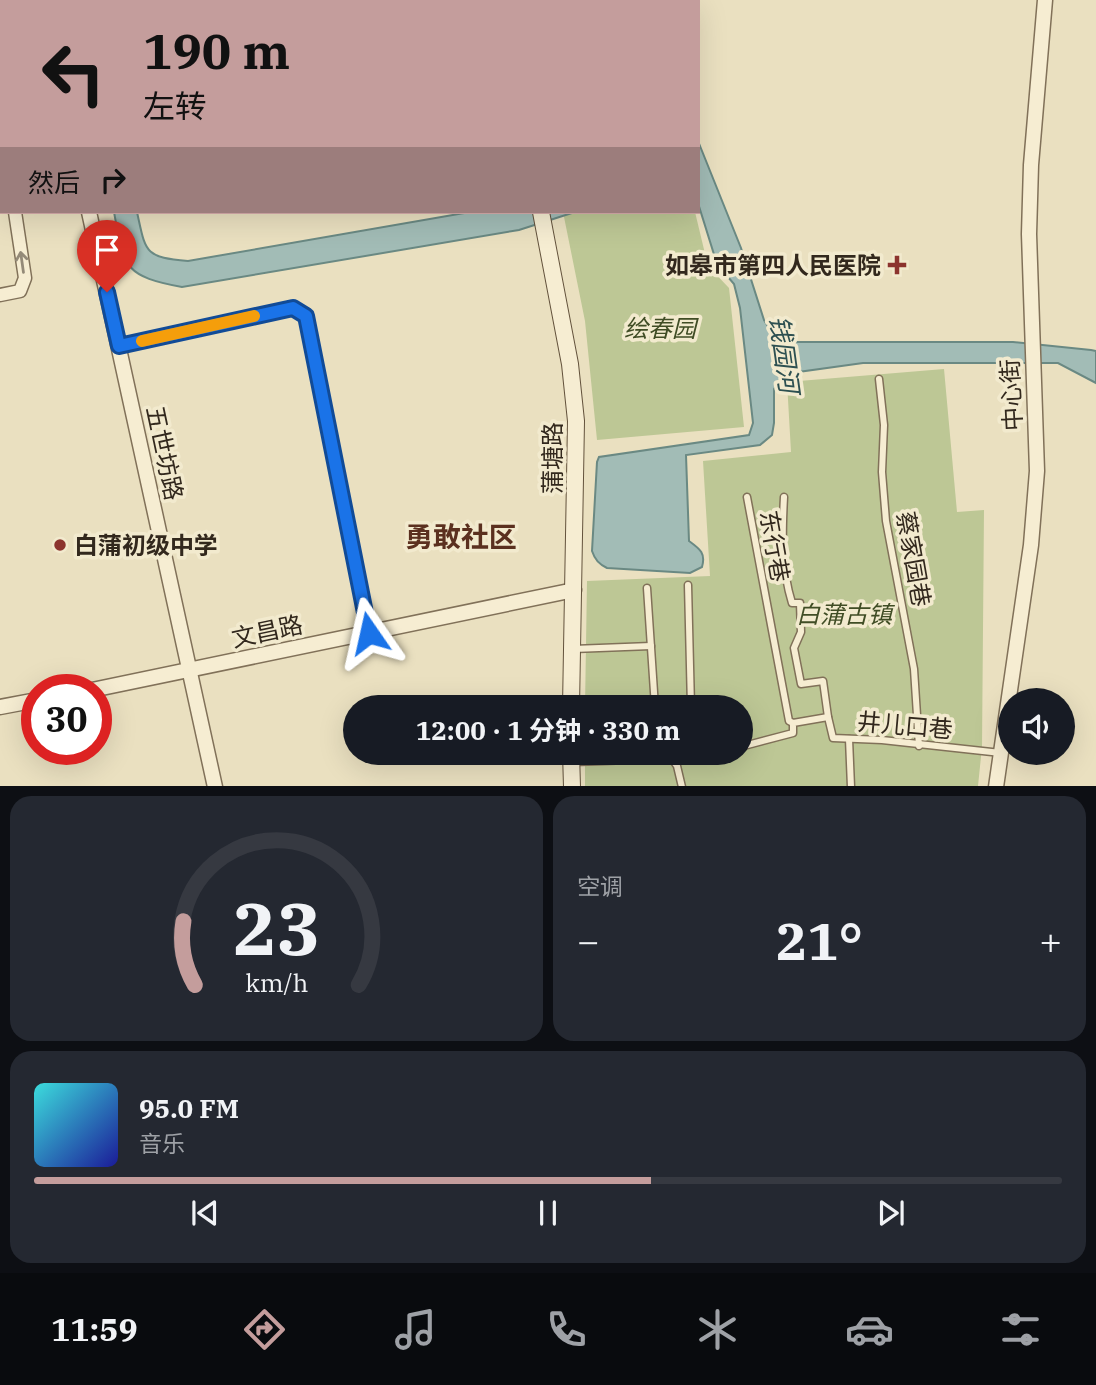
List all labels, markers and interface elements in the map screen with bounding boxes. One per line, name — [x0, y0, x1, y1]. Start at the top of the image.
text: 190 m — [143, 19, 290, 82]
icon: left — [28, 28, 119, 119]
text: 左转 — [143, 85, 207, 127]
icon: right — [94, 161, 132, 199]
text: 然后 — [28, 165, 80, 199]
pin — [77, 220, 137, 292]
icon: arrive — [88, 231, 126, 269]
place label: 如皋市第四人民医院 — [665, 249, 881, 281]
one-way arrow — [16, 251, 29, 274]
marker: 如皋市第四人民医院 — [887, 255, 907, 275]
park label: 绘春园 — [624, 312, 699, 344]
water label: 钱园河 — [763, 313, 808, 400]
street label: 中心街 — [993, 358, 1029, 432]
street label: 五世坊路 — [139, 403, 191, 503]
street label: 蒲塘路 — [536, 422, 568, 494]
street label: 东行巷 — [753, 508, 797, 584]
street label: 蔡家园巷 — [890, 509, 938, 609]
district label: 勇敢社区 — [405, 518, 517, 555]
place label: 白蒲初级中学 — [74, 529, 218, 561]
marker: 白蒲初级中学 — [52, 537, 68, 553]
position arrow — [332, 596, 406, 670]
park label: 白蒲古镇 — [796, 598, 895, 630]
street label: 文昌路 — [228, 608, 306, 654]
speed limit sign: 30 — [21, 674, 112, 765]
map controls — [998, 688, 1075, 765]
button: sound — [998, 688, 1075, 765]
street label: 井儿口巷 — [856, 705, 954, 745]
text: 12:00 · 1 分钟 · 330 m — [416, 713, 680, 747]
text: 空调 — [577, 871, 623, 901]
text: 23 — [233, 880, 320, 975]
text: 21° — [776, 907, 863, 974]
text: − — [577, 916, 600, 965]
text: + — [1039, 916, 1062, 965]
text: km/h — [245, 965, 308, 998]
text: 95.0 FM — [139, 1091, 239, 1125]
text: 音乐 — [139, 1128, 185, 1158]
icon: previous — [186, 1194, 224, 1232]
icon: pause — [529, 1194, 567, 1232]
icon: next — [872, 1194, 910, 1232]
icon: directions — [240, 1305, 289, 1354]
icon: music — [391, 1305, 440, 1354]
icon: phone — [542, 1305, 591, 1354]
icon: climate — [693, 1305, 742, 1354]
icon: car — [845, 1305, 894, 1354]
icon: filters — [996, 1305, 1045, 1354]
text: 11:59 — [51, 1308, 138, 1350]

